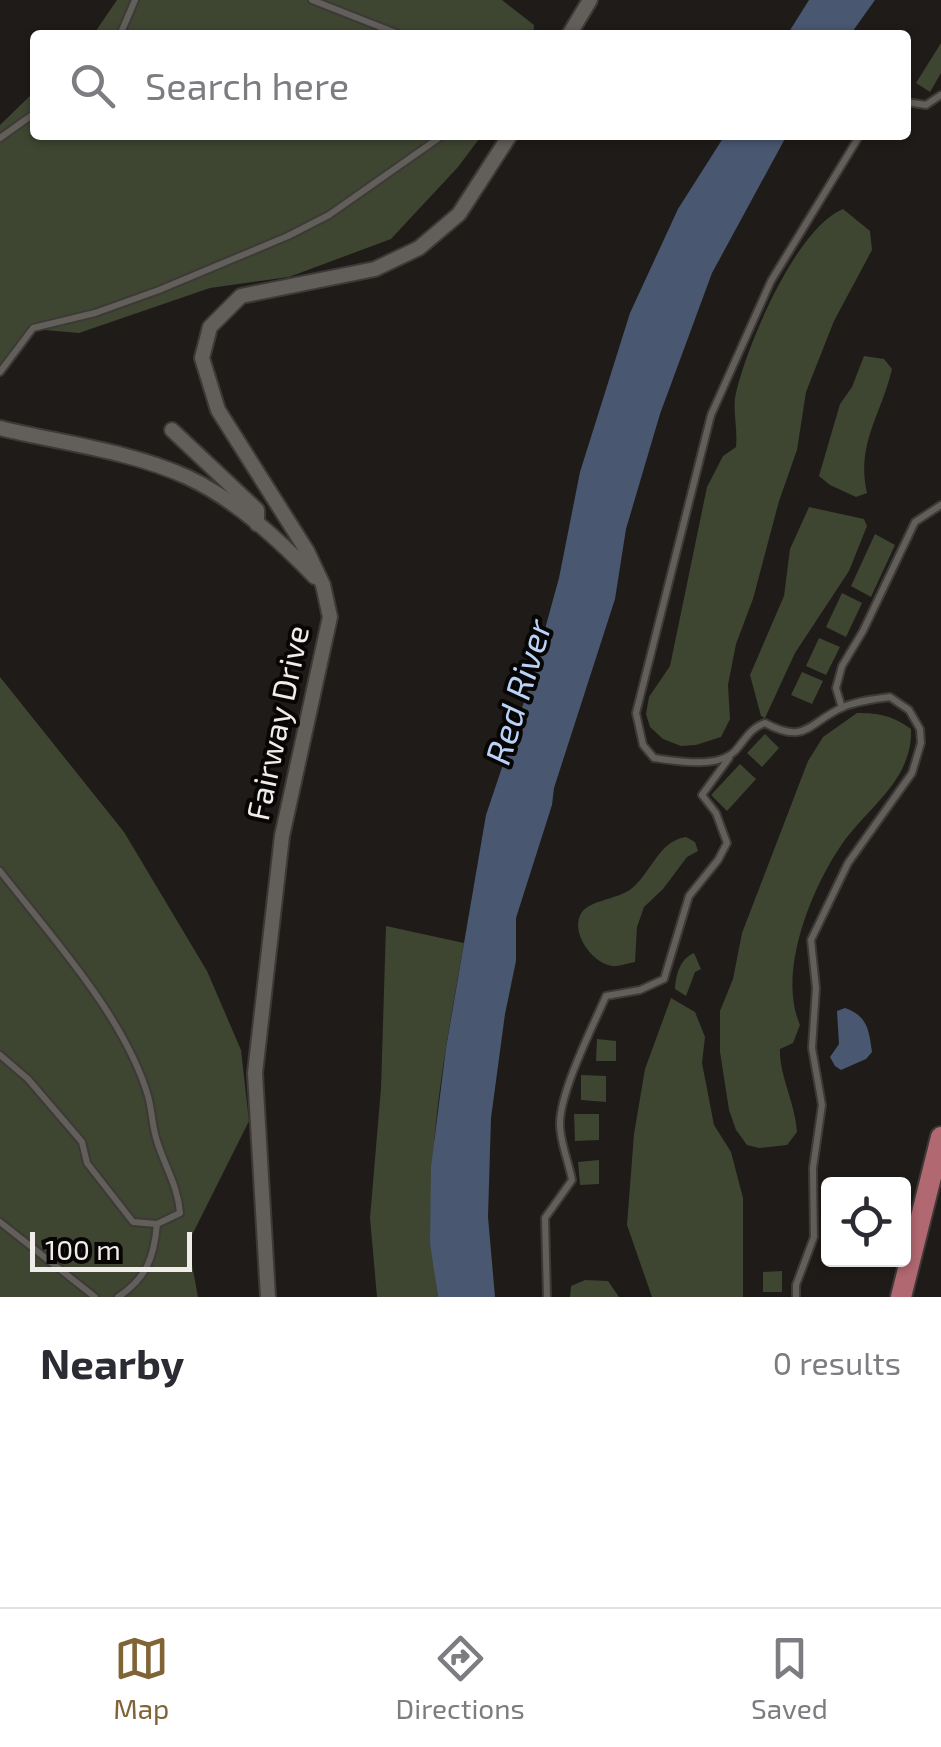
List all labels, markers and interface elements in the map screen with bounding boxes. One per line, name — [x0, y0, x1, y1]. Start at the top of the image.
search box — [30, 30, 911, 140]
icon: search — [65, 58, 120, 113]
text: Search here — [145, 62, 349, 108]
water label: Red River — [475, 613, 559, 769]
street label: Fairway Drive — [237, 622, 315, 823]
map controls — [821, 1177, 911, 1267]
button: locate — [821, 1177, 911, 1267]
scale bar — [30, 1227, 192, 1272]
text: 100 m — [45, 1232, 121, 1266]
text: Nearby — [40, 1337, 184, 1387]
text: 0 results — [773, 1343, 901, 1381]
tab: Map — [113, 1631, 169, 1725]
tab: Directions — [396, 1631, 525, 1725]
tab: Saved — [751, 1631, 828, 1725]

